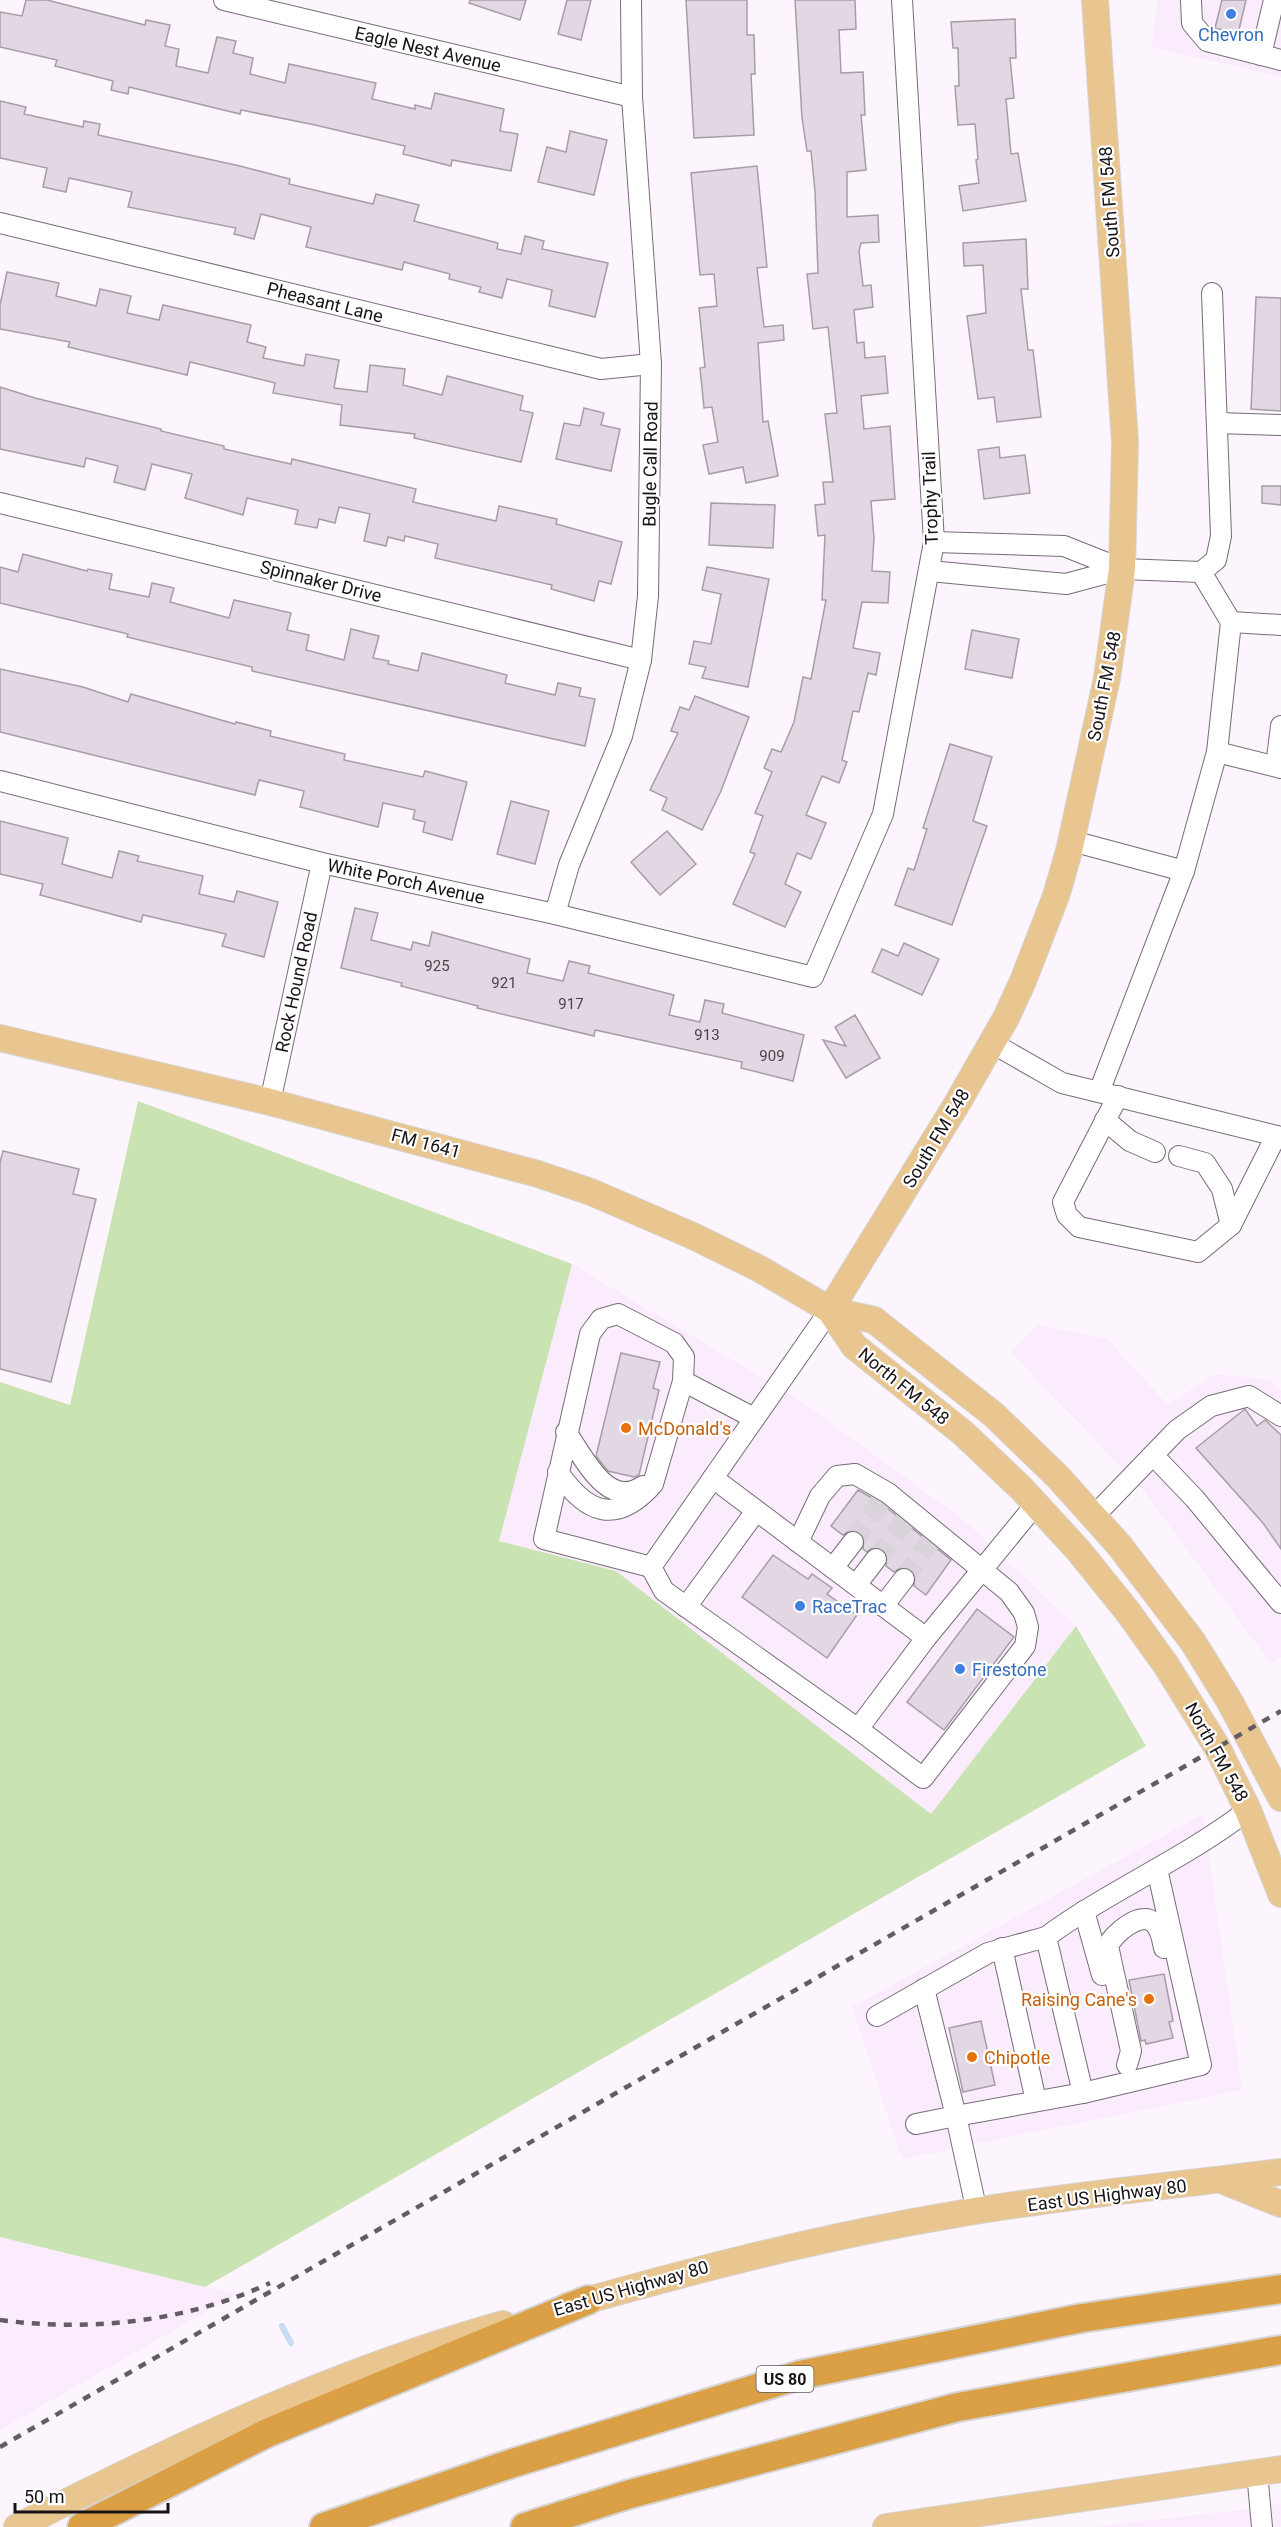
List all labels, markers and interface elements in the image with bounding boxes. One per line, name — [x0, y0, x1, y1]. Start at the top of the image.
marker: Chevron — [1224, 7, 1238, 21]
street label: Eagle Nest Avenue — [353, 22, 503, 76]
place label: Chevron — [1198, 24, 1264, 45]
street label: South FM 548 — [1095, 146, 1123, 258]
street label: Pheasant Lane — [265, 277, 385, 327]
street label: Bugle Call Road — [638, 401, 662, 527]
street label: Trophy Trail — [918, 451, 942, 545]
street label: Spinnaker Drive — [258, 556, 384, 606]
street label: South FM 548 — [1083, 629, 1125, 743]
street label: White Porch Avenue — [325, 854, 487, 908]
street label: Rock Hound Road — [271, 910, 321, 1054]
house number: 925 — [424, 957, 450, 975]
house number: 921 — [491, 974, 517, 992]
house number: 917 — [558, 995, 584, 1013]
house number: 913 — [694, 1026, 720, 1044]
house number: 909 — [759, 1047, 785, 1065]
street label: South FM 548 — [898, 1085, 974, 1191]
street label: FM 1641 — [389, 1124, 463, 1162]
street label: North FM 548 — [854, 1343, 954, 1429]
place label: McDonald's — [638, 1418, 731, 1439]
marker: McDonald's — [619, 1421, 633, 1435]
place label: RaceTrac — [812, 1596, 887, 1617]
marker: RaceTrac — [793, 1599, 807, 1613]
place label: Firestone — [972, 1659, 1047, 1680]
marker: Firestone — [953, 1662, 967, 1676]
street label: North FM 548 — [1181, 1699, 1253, 1805]
place label: Raising Cane's — [1021, 1989, 1137, 2010]
marker: Raising Cane's — [1142, 1992, 1156, 2006]
place label: Chipotle — [984, 2047, 1050, 2068]
marker: Chipotle — [965, 2050, 979, 2064]
street label: East US Highway 80 — [1026, 2175, 1188, 2215]
street label: East US Highway 80 — [551, 2256, 711, 2320]
road number: US 80 — [756, 2366, 814, 2392]
scale bar — [15, 2476, 168, 2514]
text: 50 m — [24, 2486, 64, 2507]

